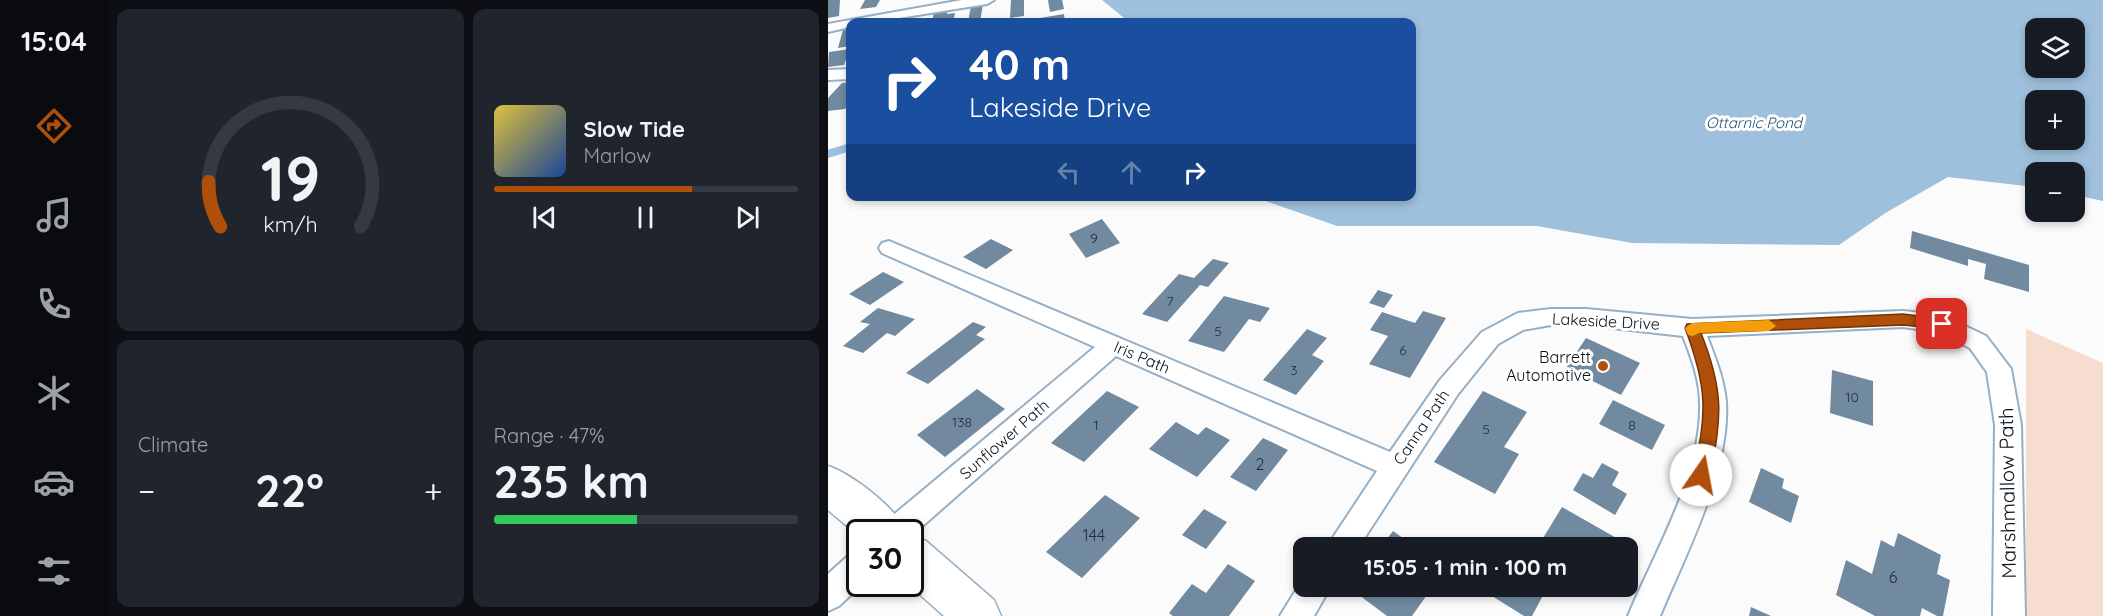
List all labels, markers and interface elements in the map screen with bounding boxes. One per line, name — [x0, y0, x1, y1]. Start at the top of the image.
map controls — [2025, 18, 2085, 222]
button: layers — [2025, 18, 2085, 78]
text: 15:04 — [21, 24, 87, 58]
text: 40 m — [969, 38, 1070, 91]
icon: right — [870, 42, 948, 120]
text: Lakeside Drive — [969, 90, 1151, 124]
button: + — [2025, 90, 2085, 150]
icon: directions — [33, 105, 75, 147]
water label: Ottarnic Pond — [1706, 113, 1804, 132]
text: Slow Tide — [584, 115, 685, 143]
text: 19 — [260, 139, 320, 217]
text: Marlow — [584, 143, 651, 168]
icon: left — [1052, 156, 1085, 189]
icon: ahead — [1115, 156, 1148, 189]
icon: right — [1178, 156, 1211, 189]
button: − — [2025, 162, 2085, 222]
icon: music — [33, 194, 75, 236]
icon: previous — [528, 201, 561, 234]
icon: pause — [629, 201, 662, 234]
icon: next — [731, 201, 764, 234]
text: km/h — [263, 211, 317, 237]
house number: 9 — [1090, 229, 1098, 247]
icon: phone — [33, 283, 75, 325]
house number: 7 — [1166, 292, 1174, 310]
pin — [1916, 298, 1967, 349]
icon: arrive — [1925, 307, 1958, 340]
street label: Lakeside Drive — [1552, 308, 1660, 334]
house number: 5 — [1214, 322, 1222, 340]
street label: Iris Path — [1111, 336, 1173, 378]
house number: 6 — [1399, 341, 1407, 359]
place label: Barrett Automotive — [1506, 347, 1591, 385]
marker: Barrett Automotive — [1596, 359, 1610, 373]
house number: 3 — [1290, 361, 1298, 379]
icon: climate — [33, 372, 75, 414]
street label: Canna Path — [1389, 386, 1453, 468]
house number: 10 — [1845, 388, 1859, 406]
street label: Sunflower Path — [955, 395, 1053, 483]
street label: Marshmallow Path — [1993, 407, 2021, 579]
house number: 138 — [952, 413, 972, 431]
house number: 1 — [1093, 416, 1099, 434]
house number: 8 — [1628, 416, 1636, 434]
house number: 5 — [1482, 420, 1490, 438]
text: Range · 47% — [494, 423, 605, 448]
text: Climate — [138, 432, 208, 457]
position arrow — [1669, 443, 1733, 507]
text: 235 km — [494, 453, 649, 509]
house number: 2 — [1256, 454, 1265, 474]
icon: car — [33, 461, 75, 503]
text: 22° — [255, 462, 324, 518]
text: − — [138, 470, 155, 511]
text: + — [424, 470, 443, 511]
speed limit sign: 30 — [846, 519, 924, 597]
house number: 144 — [1083, 525, 1105, 545]
icon: filters — [33, 550, 75, 592]
text: 15:05 · 1 min · 100 m — [1364, 553, 1567, 581]
house number: 6 — [1889, 567, 1898, 587]

